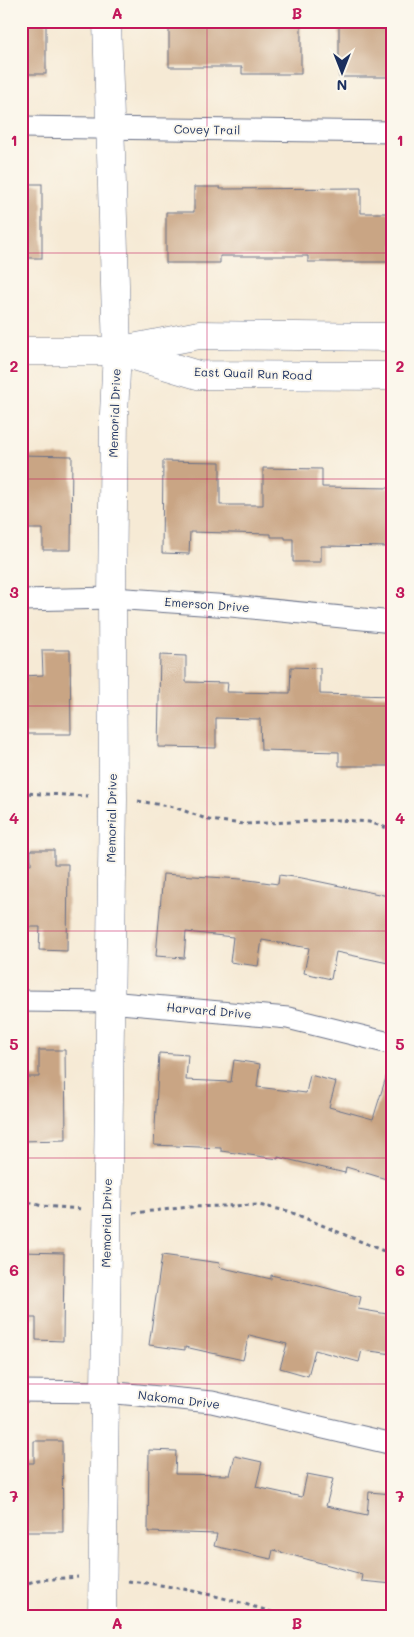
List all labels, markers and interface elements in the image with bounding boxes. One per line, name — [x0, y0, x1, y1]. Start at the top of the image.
text: A — [111, 2, 123, 23]
text: B — [292, 2, 302, 23]
north arrow — [316, 48, 366, 98]
text: N — [337, 76, 347, 95]
street label: Covey Trail — [174, 120, 240, 138]
text: 1 — [10, 129, 18, 150]
text: 1 — [396, 129, 404, 150]
text: 2 — [10, 355, 19, 376]
text: 2 — [396, 355, 405, 376]
street label: East Quail Run Road — [194, 363, 313, 383]
street label: Memorial Drive — [104, 368, 124, 458]
text: 3 — [9, 581, 19, 602]
text: 3 — [395, 581, 405, 602]
street label: Emerson Drive — [164, 593, 250, 615]
street label: Memorial Drive — [102, 773, 120, 863]
text: 4 — [9, 807, 19, 828]
text: 4 — [395, 807, 405, 828]
street label: Harvard Drive — [166, 998, 252, 1022]
text: 5 — [9, 1033, 19, 1054]
text: 5 — [395, 1033, 405, 1054]
street label: Memorial Drive — [97, 1178, 115, 1268]
text: 6 — [9, 1259, 19, 1280]
text: 6 — [395, 1259, 405, 1280]
street label: Nakoma Drive — [137, 1386, 221, 1412]
text: 7 — [10, 1485, 19, 1506]
text: 7 — [396, 1485, 405, 1506]
text: A — [111, 1612, 123, 1633]
text: B — [292, 1612, 302, 1633]

